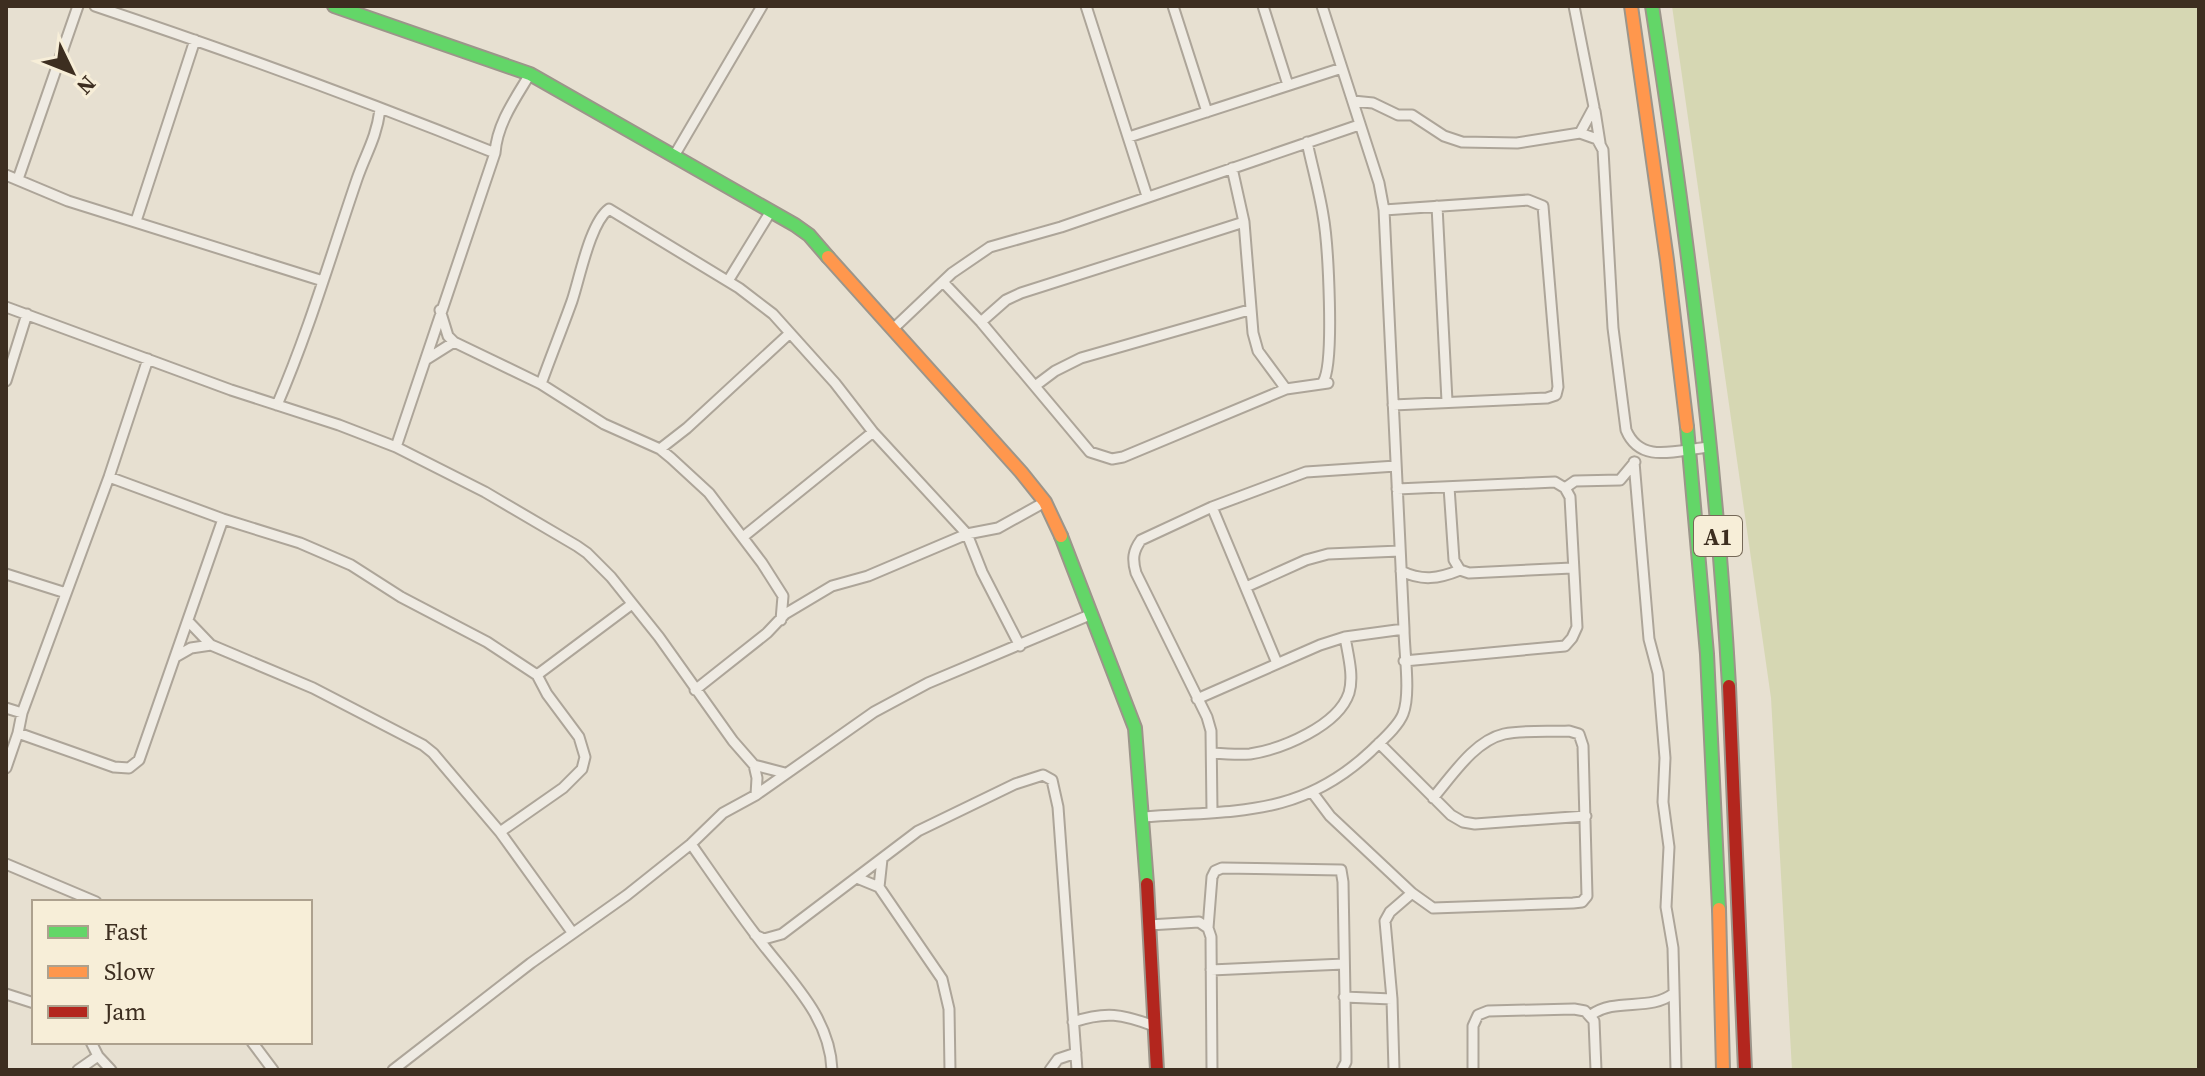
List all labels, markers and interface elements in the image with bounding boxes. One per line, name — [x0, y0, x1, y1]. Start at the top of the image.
north arrow — [32, 32, 112, 112]
text: N — [70, 70, 103, 102]
road number: A1 — [1694, 516, 1742, 556]
legend — [32, 900, 312, 1044]
text: Fast — [104, 915, 148, 948]
text: Slow — [104, 955, 155, 988]
text: Jam — [103, 995, 146, 1028]

